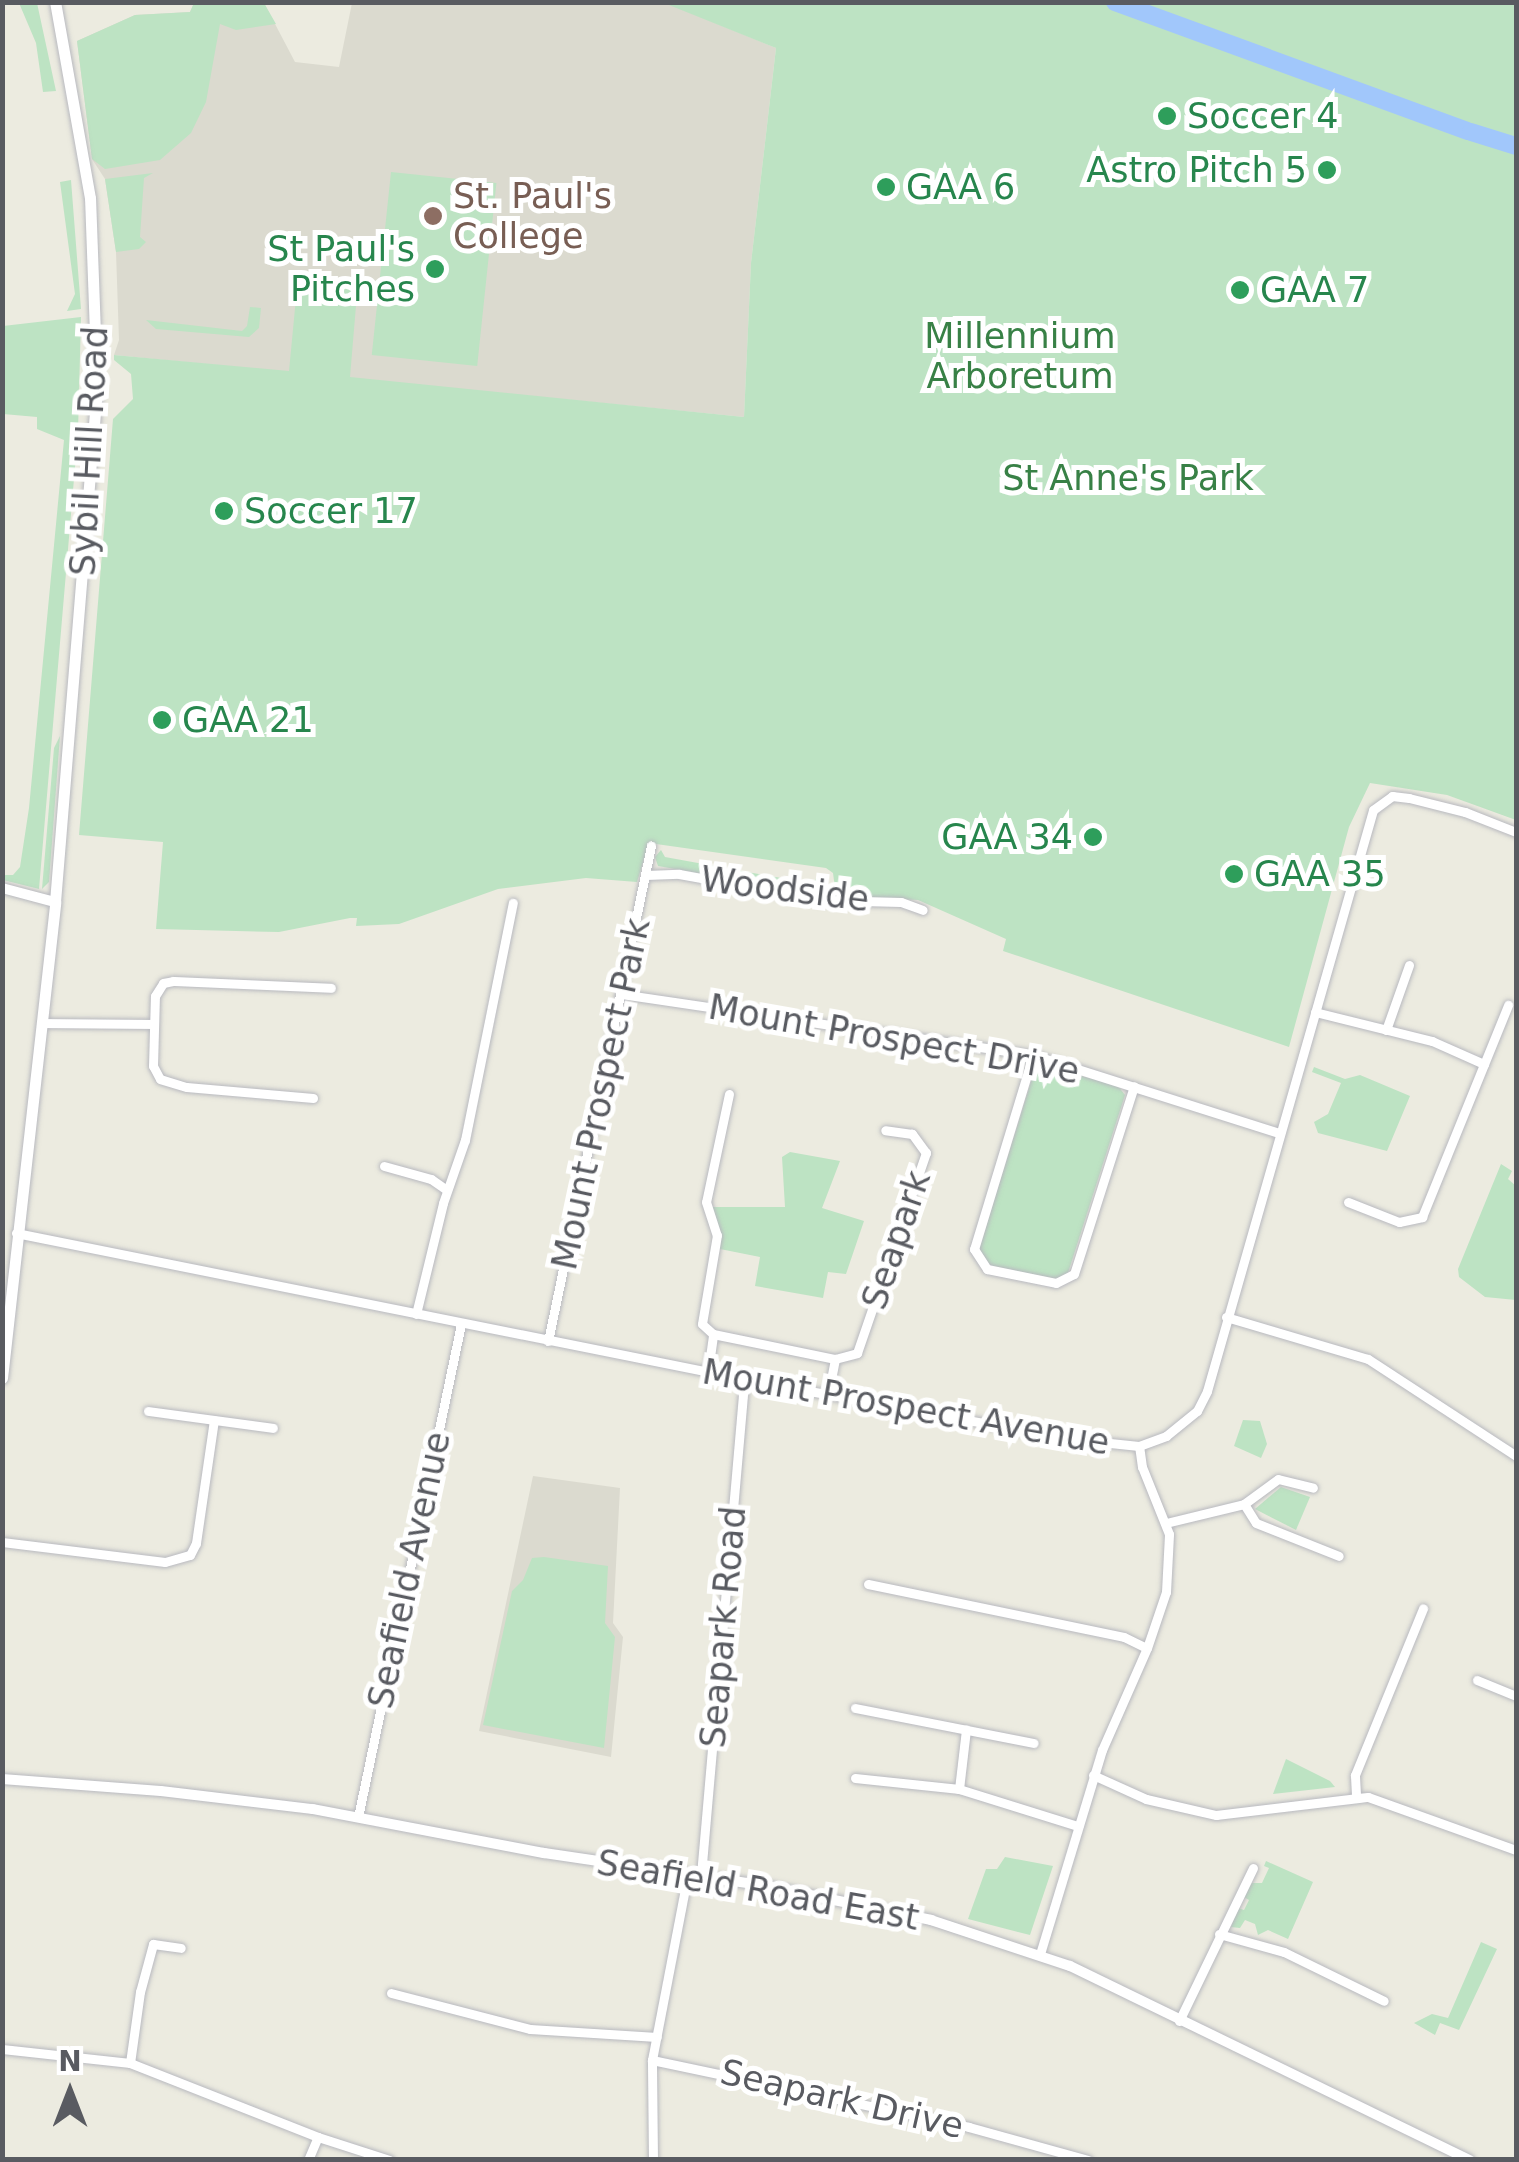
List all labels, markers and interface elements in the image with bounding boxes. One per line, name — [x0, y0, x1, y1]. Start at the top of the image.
place label: Soccer 4 — [1187, 95, 1338, 137]
marker: Soccer 4 — [1156, 105, 1178, 127]
place label: Astro Pitch 5 — [1086, 149, 1307, 191]
marker: Astro Pitch 5 — [1316, 159, 1338, 181]
place label: GAA 6 — [906, 166, 1015, 208]
place label: St. Paul's College — [453, 175, 612, 257]
marker: GAA 6 — [875, 176, 897, 198]
marker: St. Paul's College — [422, 205, 444, 227]
place label: St Paul's Pitches — [267, 228, 415, 310]
marker: St Paul's Pitches — [424, 258, 446, 280]
place label: GAA 7 — [1260, 269, 1369, 311]
marker: GAA 7 — [1229, 279, 1251, 301]
park label: Millennium Arboretum — [924, 315, 1116, 397]
street label: Sybil Hill Road — [61, 325, 117, 577]
park label: St Anne's Park — [1002, 457, 1254, 499]
place label: Soccer 17 — [244, 490, 418, 532]
marker: Soccer 17 — [213, 500, 235, 522]
place label: GAA 21 — [182, 699, 314, 741]
marker: GAA 21 — [151, 709, 173, 731]
place label: GAA 34 — [941, 816, 1073, 858]
marker: GAA 34 — [1082, 826, 1104, 848]
place label: GAA 35 — [1254, 853, 1386, 895]
street label: Woodside — [698, 858, 872, 920]
marker: GAA 35 — [1223, 863, 1245, 885]
street label: Mount Prospect Park — [543, 915, 659, 1273]
street label: Mount Prospect Drive — [705, 986, 1083, 1092]
street label: Seapark — [853, 1165, 939, 1315]
street label: Mount Prospect Avenue — [699, 1351, 1113, 1463]
street label: Seafield Avenue — [359, 1428, 459, 1712]
street label: Seapark Road — [692, 1504, 754, 1750]
street label: Seafield Road East — [594, 1841, 922, 1939]
north arrow — [20, 2042, 120, 2142]
text: N — [58, 2045, 82, 2078]
street label: Seapark Drive — [716, 2051, 968, 2147]

